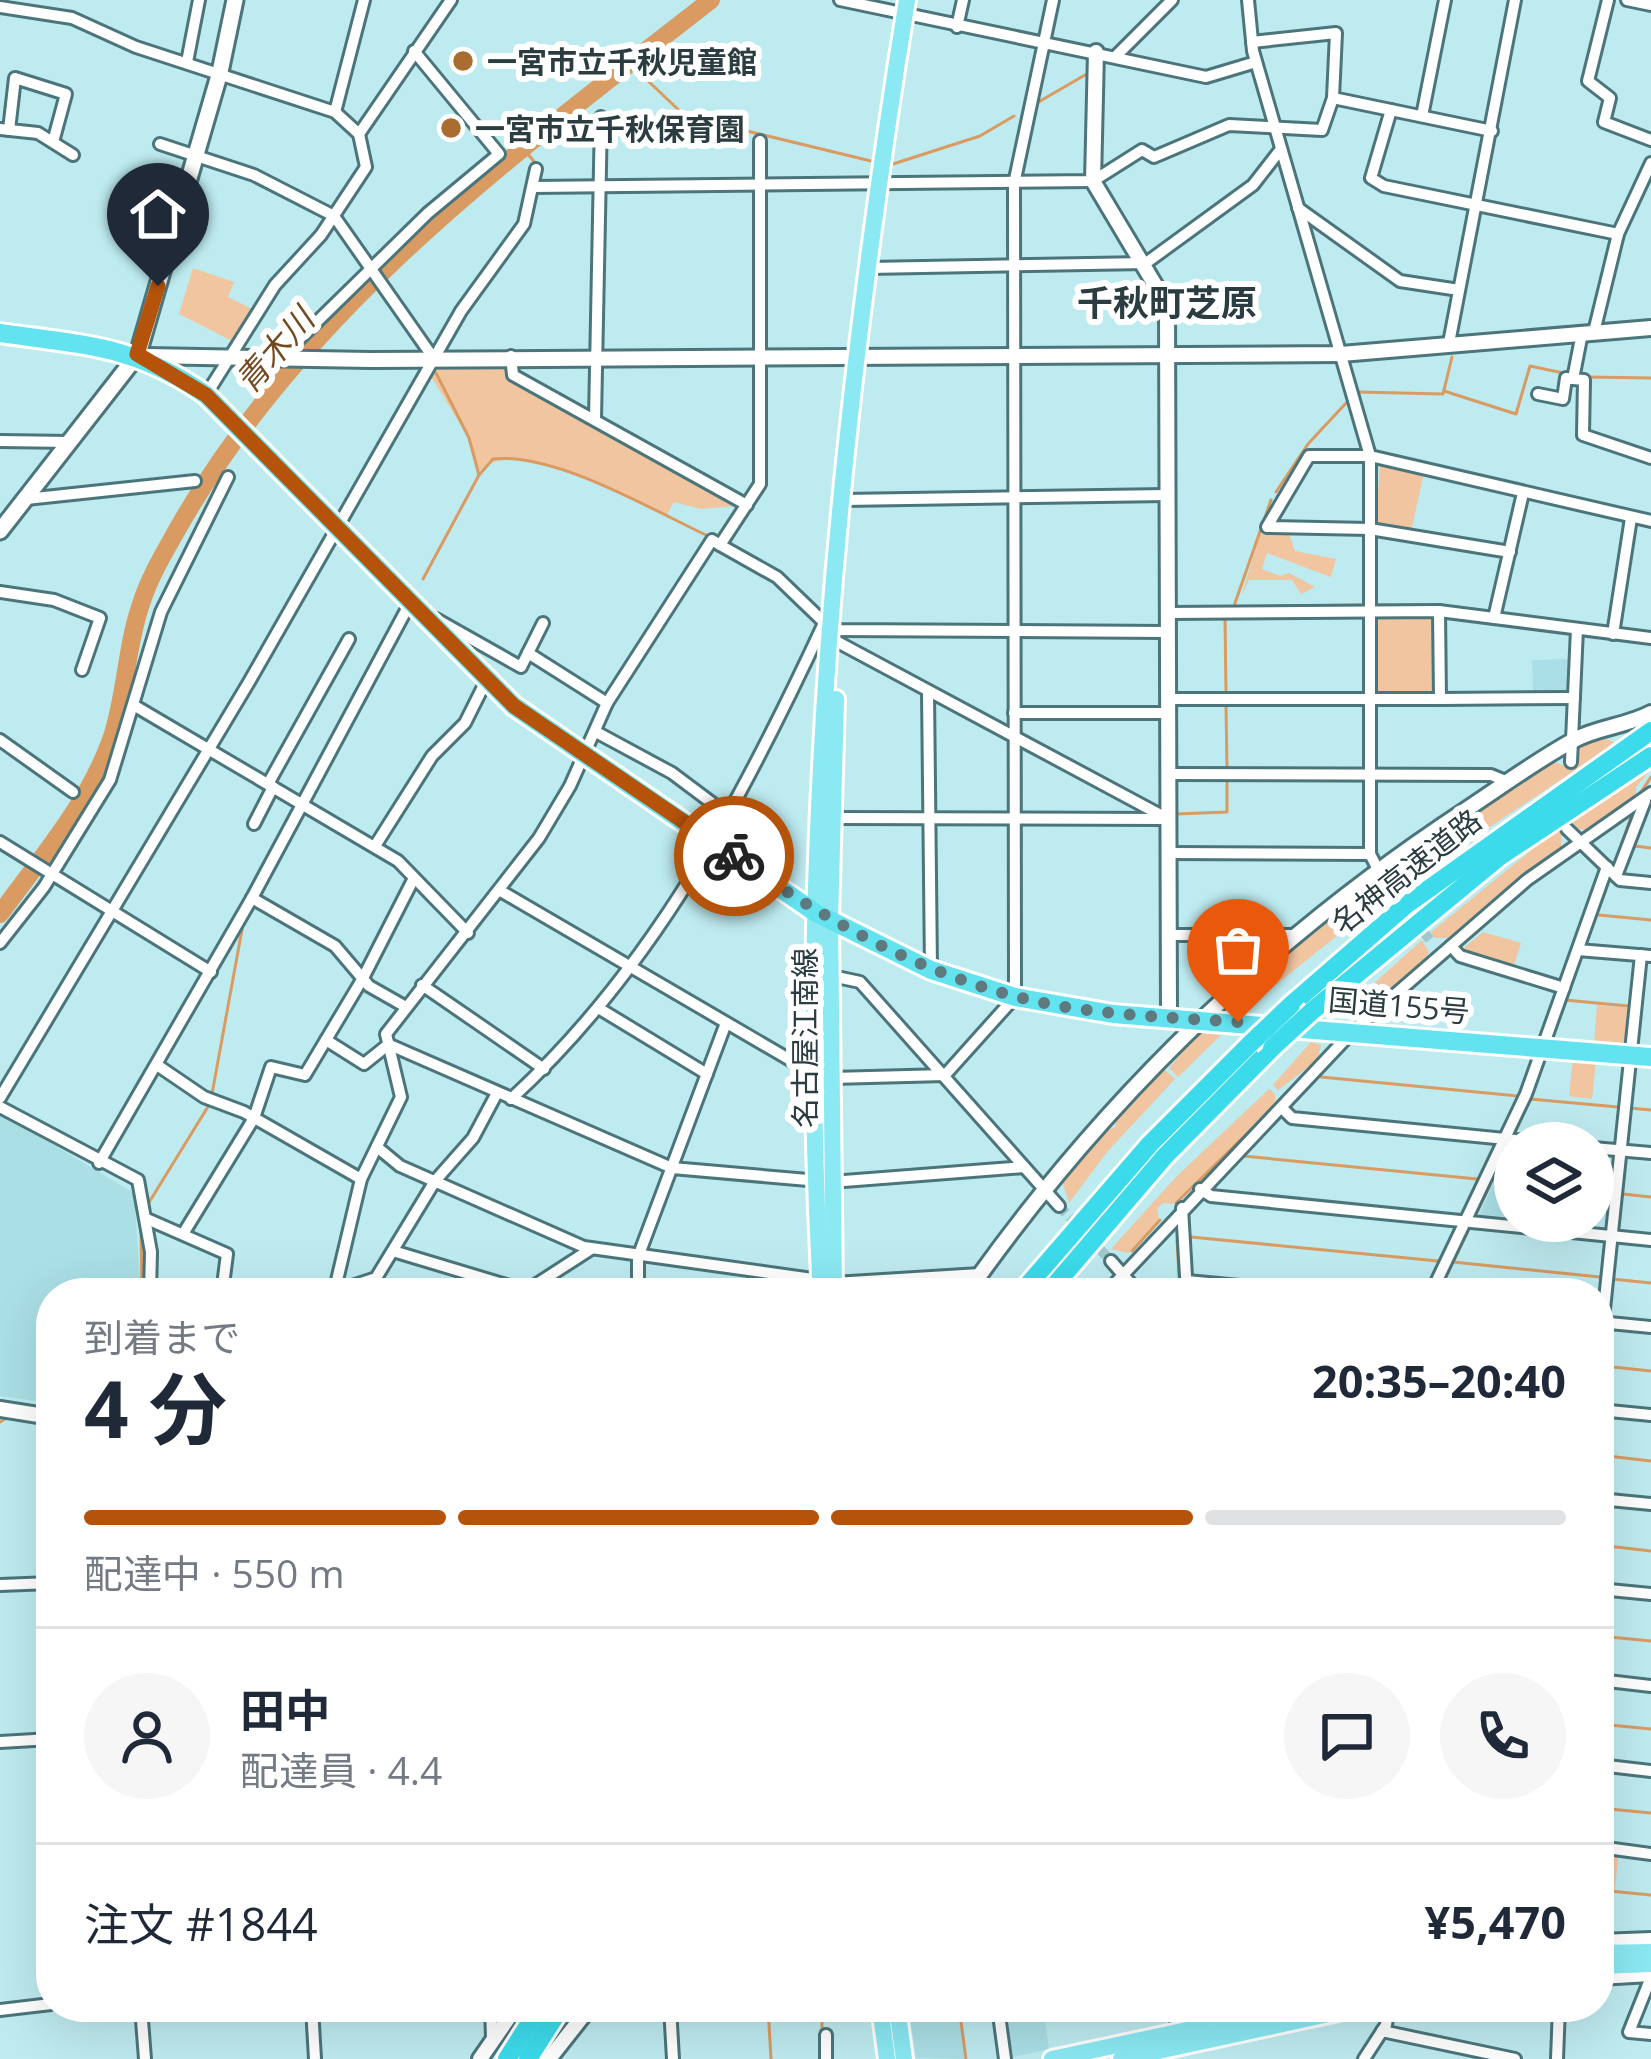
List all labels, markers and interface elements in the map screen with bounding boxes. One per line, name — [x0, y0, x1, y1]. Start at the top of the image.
place label: 一宮市立千秋児童館 — [487, 41, 757, 82]
marker: 一宮市立千秋児童館 — [450, 48, 476, 74]
place label: 一宮市立千秋保育園 — [475, 108, 745, 149]
marker: 一宮市立千秋保育園 — [438, 115, 464, 141]
pin — [107, 163, 209, 286]
icon: home — [125, 181, 191, 247]
district label: 千秋町芝原 — [1077, 278, 1257, 327]
water label: 青木川 — [225, 296, 325, 402]
courier — [674, 796, 794, 916]
street label: 名神高速道路 — [1322, 799, 1490, 943]
icon: bike — [701, 823, 767, 889]
pin — [1187, 899, 1289, 1022]
icon: bag — [1205, 917, 1271, 983]
street label: 名古屋江南線 — [784, 948, 825, 1128]
street label: 国道155号 — [1327, 978, 1471, 1032]
map controls — [1494, 1122, 1614, 1242]
button: layers — [1494, 1122, 1614, 1242]
text: 到着まで — [84, 1310, 240, 1363]
text: 20:35–20:40 — [1312, 1350, 1566, 1411]
text: 4 分 — [84, 1355, 227, 1461]
text: 配達中 · 550 m — [84, 1546, 345, 1599]
button: person — [84, 1673, 210, 1799]
button: chat — [1284, 1673, 1410, 1799]
button: phone — [1440, 1673, 1566, 1799]
text: 田中 — [240, 1679, 330, 1740]
text: 配達員 · 4.4 — [240, 1743, 442, 1796]
text: ¥5,470 — [1425, 1891, 1566, 1952]
text: 注文 #1844 — [84, 1893, 318, 1954]

